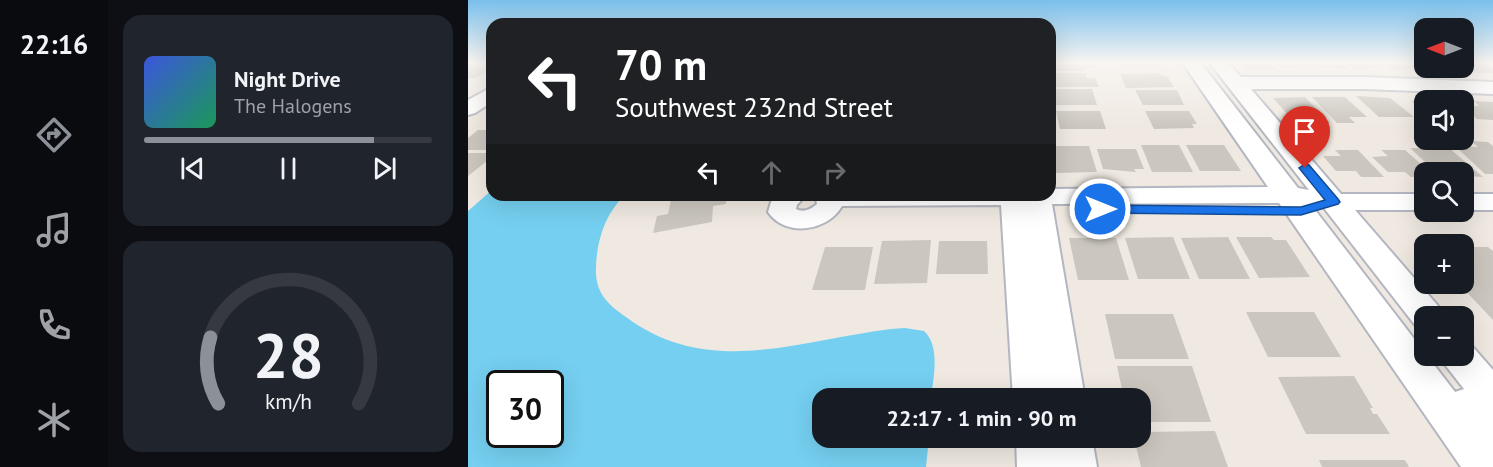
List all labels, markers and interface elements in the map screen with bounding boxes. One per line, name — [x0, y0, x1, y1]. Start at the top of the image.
north arrow — [1414, 18, 1474, 78]
map controls — [1414, 18, 1474, 366]
text: 22:16 — [20, 27, 88, 61]
text: 70 m — [615, 37, 707, 92]
icon: left — [516, 42, 594, 120]
text: Night Drive — [234, 65, 341, 93]
text: Southwest 232nd Street — [615, 90, 893, 124]
button: sound — [1414, 90, 1474, 150]
text: The Halogens — [234, 93, 352, 119]
pin — [1279, 106, 1330, 168]
icon: directions — [33, 114, 75, 156]
icon: arrive — [1288, 115, 1321, 148]
icon: previous — [176, 152, 209, 185]
icon: pause — [272, 152, 305, 185]
icon: next — [368, 152, 401, 185]
icon: left — [692, 156, 725, 189]
icon: ahead — [755, 156, 788, 189]
icon: right — [818, 156, 851, 189]
button: search — [1414, 162, 1474, 222]
position arrow — [1068, 177, 1132, 241]
icon: music — [33, 209, 75, 251]
button: + — [1414, 234, 1474, 294]
icon: phone — [33, 304, 75, 346]
button: − — [1414, 306, 1474, 366]
text: 28 — [253, 314, 323, 395]
speed limit sign: 30 — [486, 370, 564, 448]
text: km/h — [264, 387, 311, 415]
icon: climate — [33, 399, 75, 441]
text: 22:17 · 1 min · 90 m — [887, 404, 1076, 432]

